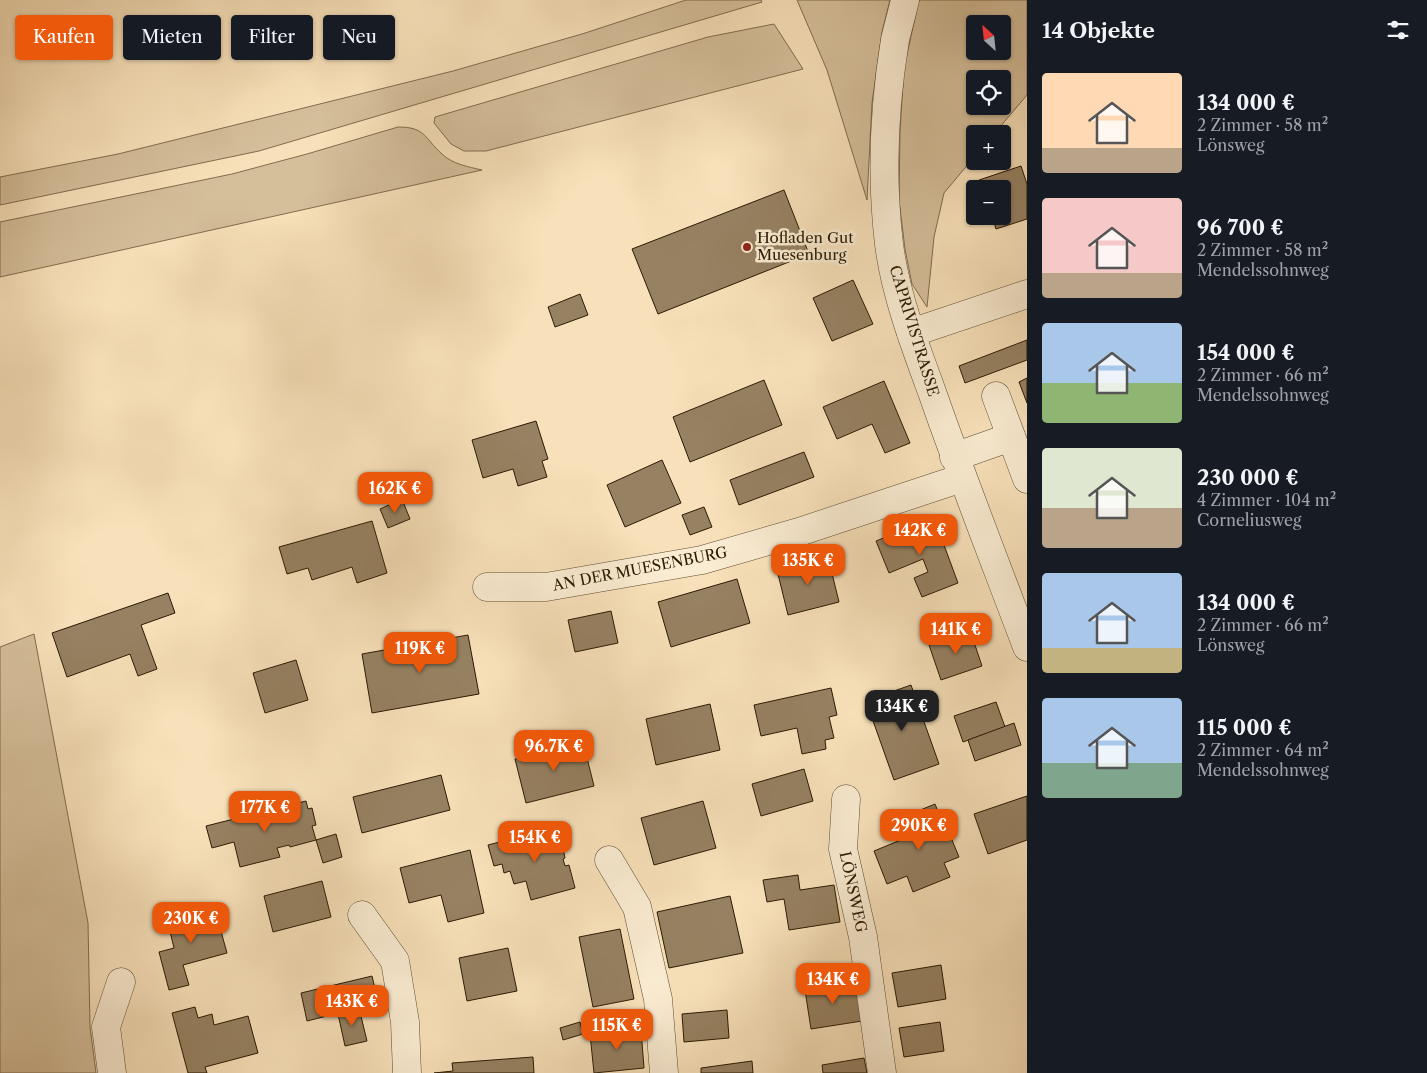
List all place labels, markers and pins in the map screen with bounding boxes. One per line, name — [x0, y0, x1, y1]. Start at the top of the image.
place label: Hofladen Gut Muesenburg — [757, 228, 854, 264]
marker: Hofladen Gut Muesenburg — [741, 241, 753, 253]
pin: 162K € — [354, 472, 436, 514]
pin: 142K € — [879, 514, 961, 556]
pin: 135K € — [767, 544, 849, 586]
pin: 141K € — [915, 612, 997, 655]
pin: 119K € — [379, 632, 461, 674]
pin: 134K € — [861, 690, 943, 732]
pin: 96.7K € — [508, 730, 600, 772]
pin: 177K € — [224, 790, 306, 833]
pin: 290K € — [878, 808, 960, 851]
pin: 154K € — [494, 820, 576, 863]
pin: 230K € — [150, 902, 232, 944]
pin: 134K € — [792, 962, 874, 1005]
pin: 143K € — [311, 984, 393, 1027]
pin: 115K € — [576, 1008, 658, 1051]

